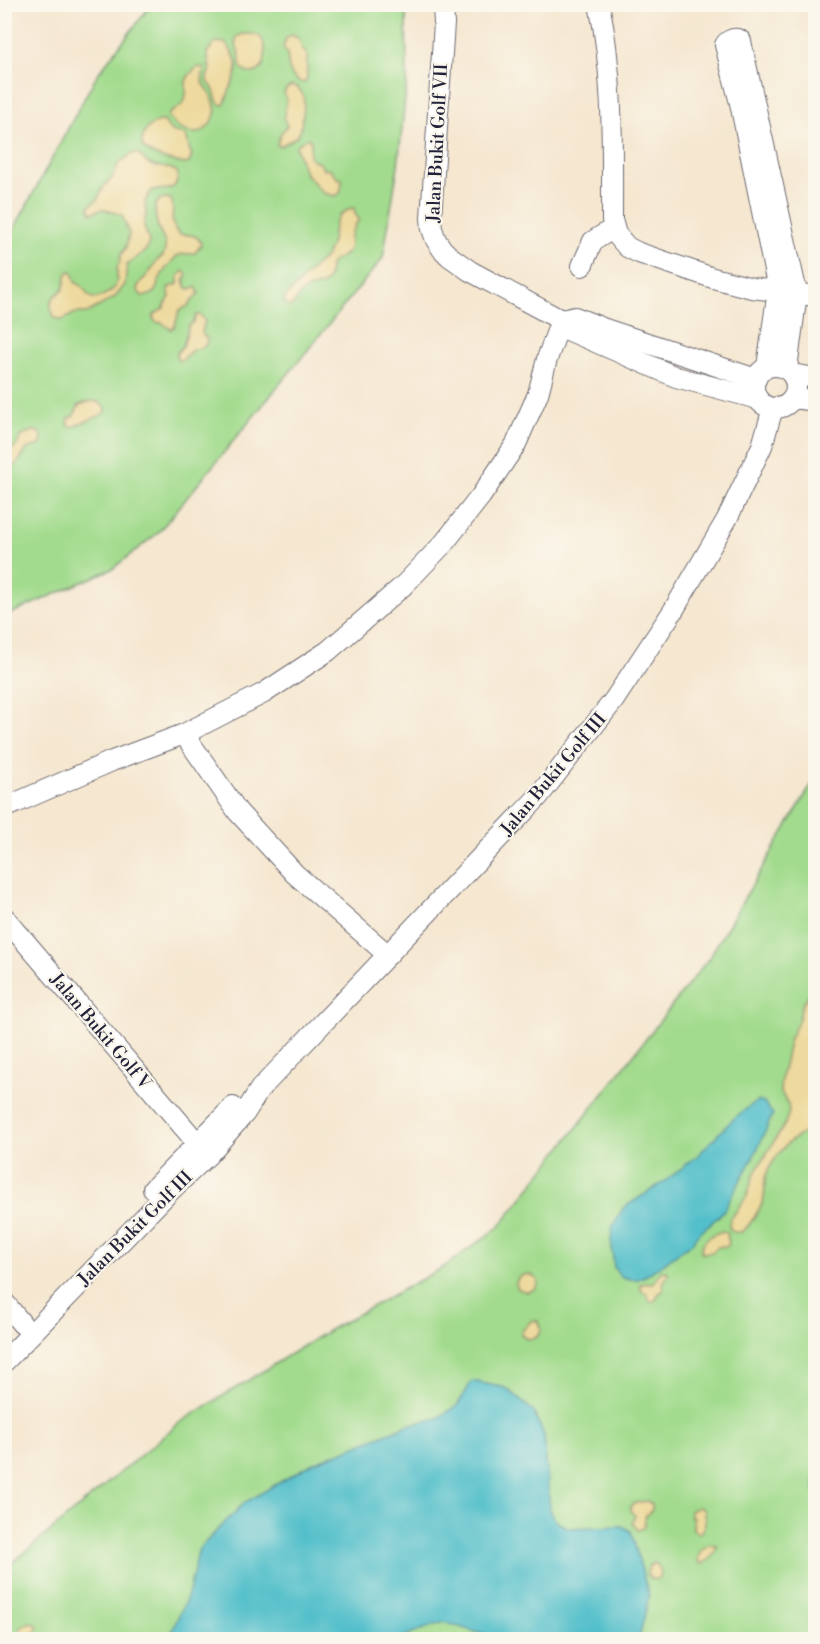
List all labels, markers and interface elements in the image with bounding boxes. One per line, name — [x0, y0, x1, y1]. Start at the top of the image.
street label: Jalan Bukit Golf VII — [422, 63, 453, 224]
street label: Jalan Bukit Golf III — [495, 708, 612, 841]
street label: Jalan Bukit Golf V — [44, 967, 156, 1095]
street label: Jalan Bukit Golf III — [72, 1166, 198, 1291]

